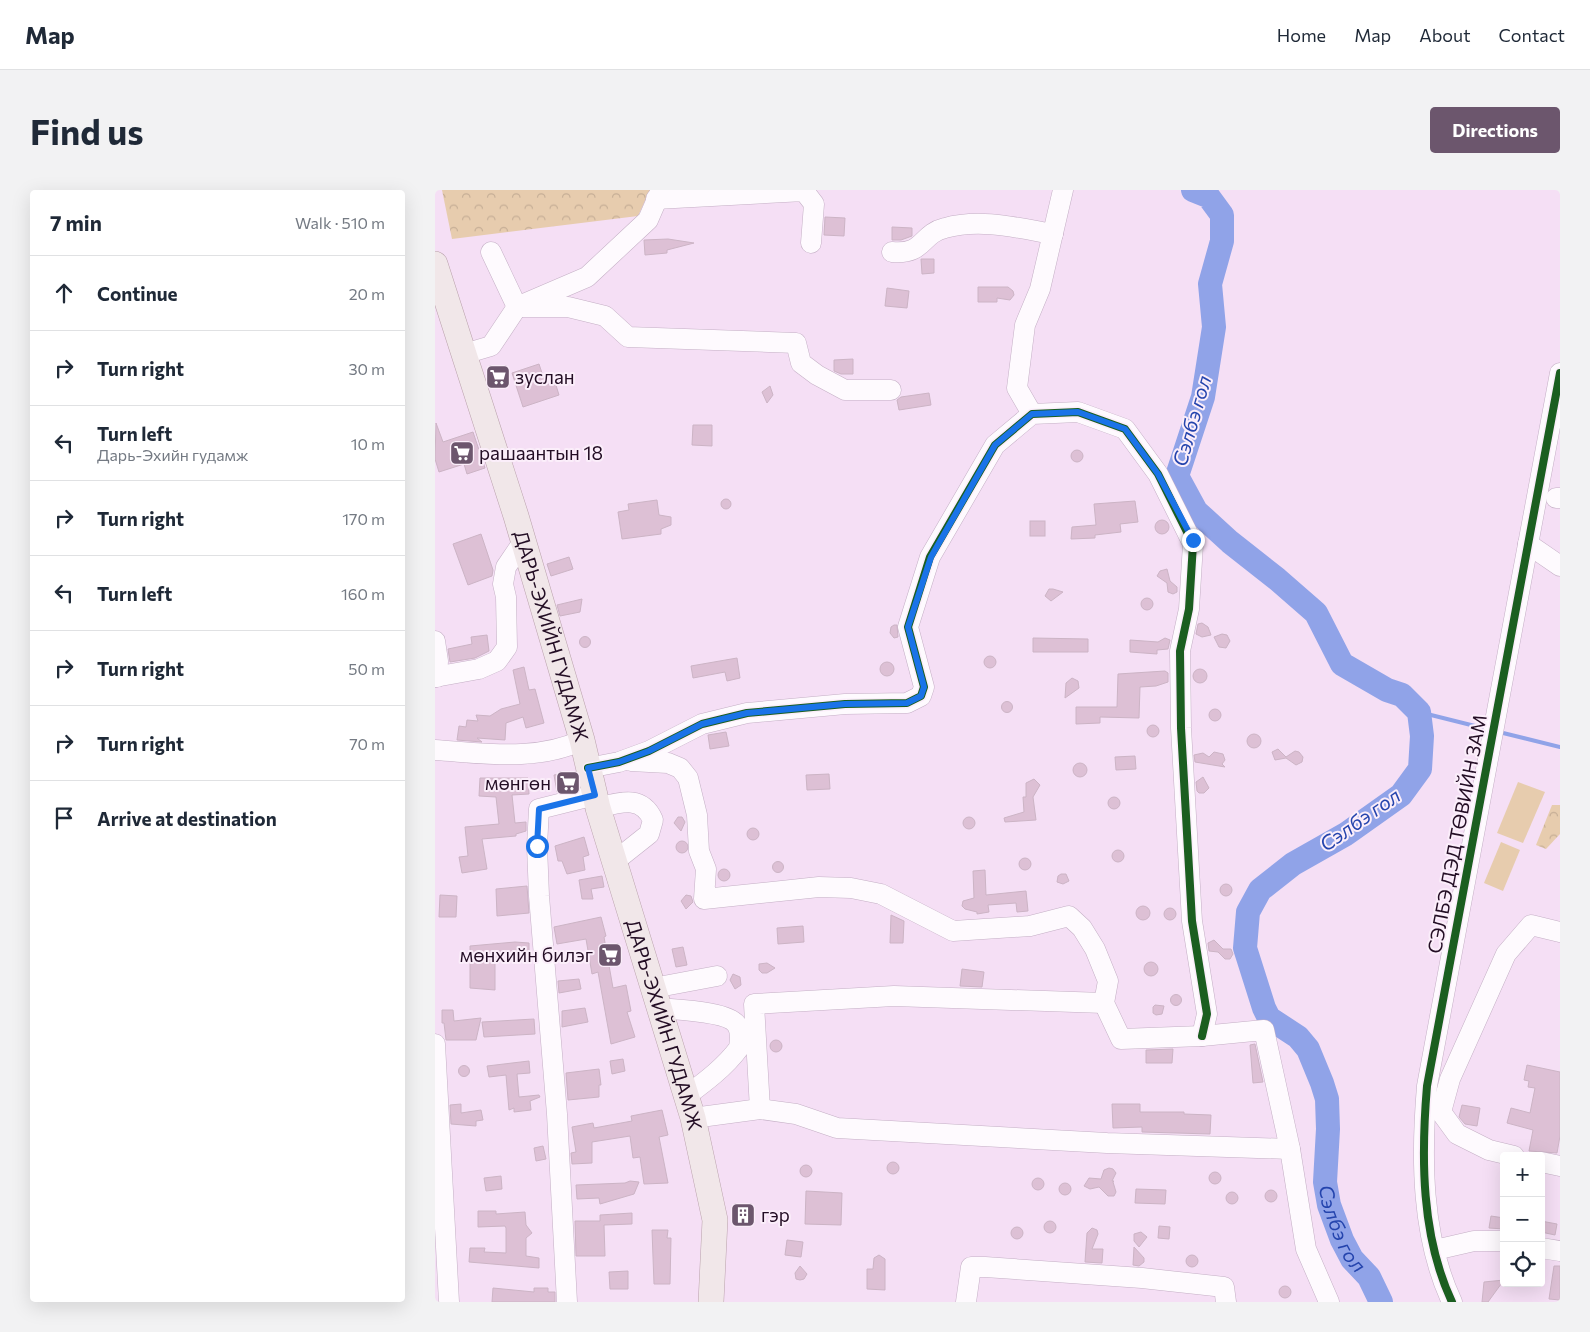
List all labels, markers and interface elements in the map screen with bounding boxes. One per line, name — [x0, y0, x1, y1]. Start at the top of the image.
text: Map — [25, 20, 75, 49]
text: Home — [1277, 24, 1326, 46]
text: Map — [1354, 24, 1391, 46]
text: About — [1419, 24, 1471, 46]
text: Contact — [1499, 24, 1565, 46]
button: Directions — [1430, 107, 1560, 153]
text: Find us — [30, 109, 144, 152]
text: 7 min — [50, 210, 102, 235]
text: Walk · 510 m — [295, 213, 385, 232]
icon: ahead — [50, 279, 78, 307]
text: Continue — [97, 282, 177, 305]
text: 20 m — [349, 284, 385, 303]
icon: right — [50, 354, 78, 382]
text: Turn right — [97, 357, 184, 380]
text: 30 m — [348, 359, 385, 378]
supermarket icon: зуслан — [485, 364, 511, 390]
place label: зуслан — [515, 365, 575, 388]
water label: Сэлбэ гол — [1167, 372, 1216, 469]
text: Turn left — [97, 422, 172, 445]
icon: left — [50, 429, 78, 457]
text: 10 m — [351, 434, 385, 453]
supermarket icon: рашаантын 18 — [449, 440, 475, 466]
place label: рашаантын 18 — [479, 441, 603, 464]
text: Дарь-Эхийн гудамж — [97, 445, 249, 464]
icon: right — [50, 504, 78, 532]
text: Turn right — [97, 507, 184, 530]
text: 170 m — [342, 509, 385, 528]
street label: ДАРЬ-ЭХИЙН ГУДАМЖ — [510, 528, 594, 745]
route end — [1182, 529, 1205, 552]
icon: left — [50, 579, 78, 607]
text: Turn left — [97, 582, 172, 605]
text: 160 m — [341, 584, 385, 603]
icon: right — [50, 654, 78, 682]
text: Turn right — [97, 657, 184, 680]
text: 50 m — [348, 659, 385, 678]
street label: СЭЛБЭ ДЭД ТӨВИЙН ЗАМ — [1422, 712, 1491, 955]
icon: right — [50, 729, 78, 757]
text: Turn right — [97, 732, 184, 755]
text: 70 m — [349, 734, 385, 753]
supermarket icon: мөнгөн — [555, 770, 581, 796]
place label: мөнгөн — [485, 771, 551, 794]
water label: Сэлбэ гол — [1314, 782, 1405, 856]
icon: arrive — [50, 804, 78, 832]
text: Arrive at destination — [97, 807, 277, 830]
route start — [526, 835, 549, 858]
street label: ДАРЬ-ЭХИЙН ГУДАМЖ — [622, 917, 707, 1133]
supermarket icon: мөнхийн билэг — [597, 942, 623, 968]
place label: мөнхийн билэг — [460, 943, 593, 966]
map controls — [1500, 1152, 1545, 1287]
button: + — [1500, 1152, 1545, 1197]
water label: Сэлбэ гол — [1315, 1183, 1372, 1277]
button: − — [1500, 1197, 1545, 1242]
building icon: гэр — [730, 1202, 756, 1228]
place label: гэр — [761, 1203, 790, 1226]
button: locate — [1500, 1242, 1545, 1287]

